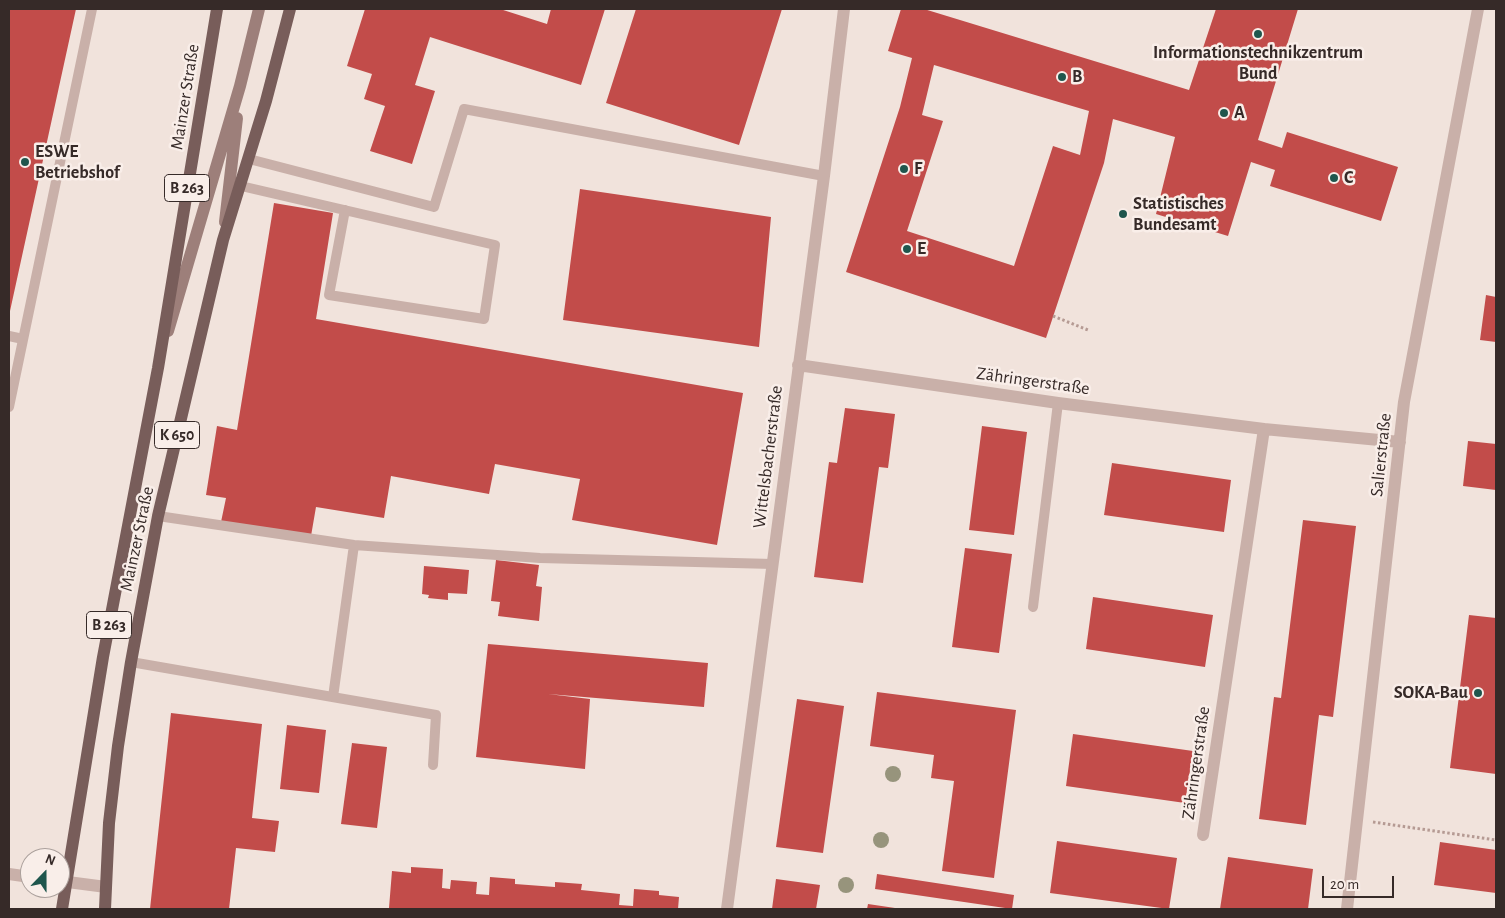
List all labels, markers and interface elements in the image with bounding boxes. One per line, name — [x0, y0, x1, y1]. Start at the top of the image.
marker: Informationstechnikzentrum Bund — [1252, 28, 1264, 40]
place label: Informationstechnikzentrum Bund — [1153, 42, 1363, 84]
street label: Mainzer Straße — [166, 43, 204, 151]
place label: B — [1072, 66, 1082, 88]
marker: B — [1056, 71, 1068, 83]
place label: A — [1234, 102, 1245, 124]
marker: A — [1218, 107, 1230, 119]
place label: ESWE Betriebshof — [35, 141, 120, 183]
marker: ESWE Betriebshof — [19, 156, 31, 168]
place label: F — [914, 158, 922, 180]
marker: F — [898, 163, 910, 175]
place label: C — [1344, 167, 1353, 189]
marker: C — [1328, 172, 1340, 184]
road number: B 263 — [164, 174, 210, 202]
place label: Statistisches Bundesamt — [1133, 193, 1224, 235]
marker: Statistisches Bundesamt — [1117, 208, 1129, 220]
place label: E — [917, 238, 926, 260]
marker: E — [901, 243, 913, 255]
street label: Zähringerstraße — [975, 362, 1091, 400]
street label: Wittelsbacherstraße — [749, 384, 787, 530]
street label: Salierstraße — [1366, 412, 1396, 498]
road number: K 650 — [154, 422, 200, 448]
street label: Mainzer Straße — [115, 485, 159, 593]
road number: B 263 — [86, 612, 132, 638]
place label: SOKA-Bau — [1394, 682, 1468, 704]
marker: SOKA-Bau — [1472, 687, 1484, 699]
street label: Zähringerstraße — [1177, 705, 1215, 821]
north arrow — [20, 848, 70, 898]
text: N — [43, 852, 57, 868]
scale bar — [1325, 866, 1398, 898]
text: 20 m — [1330, 877, 1359, 892]

